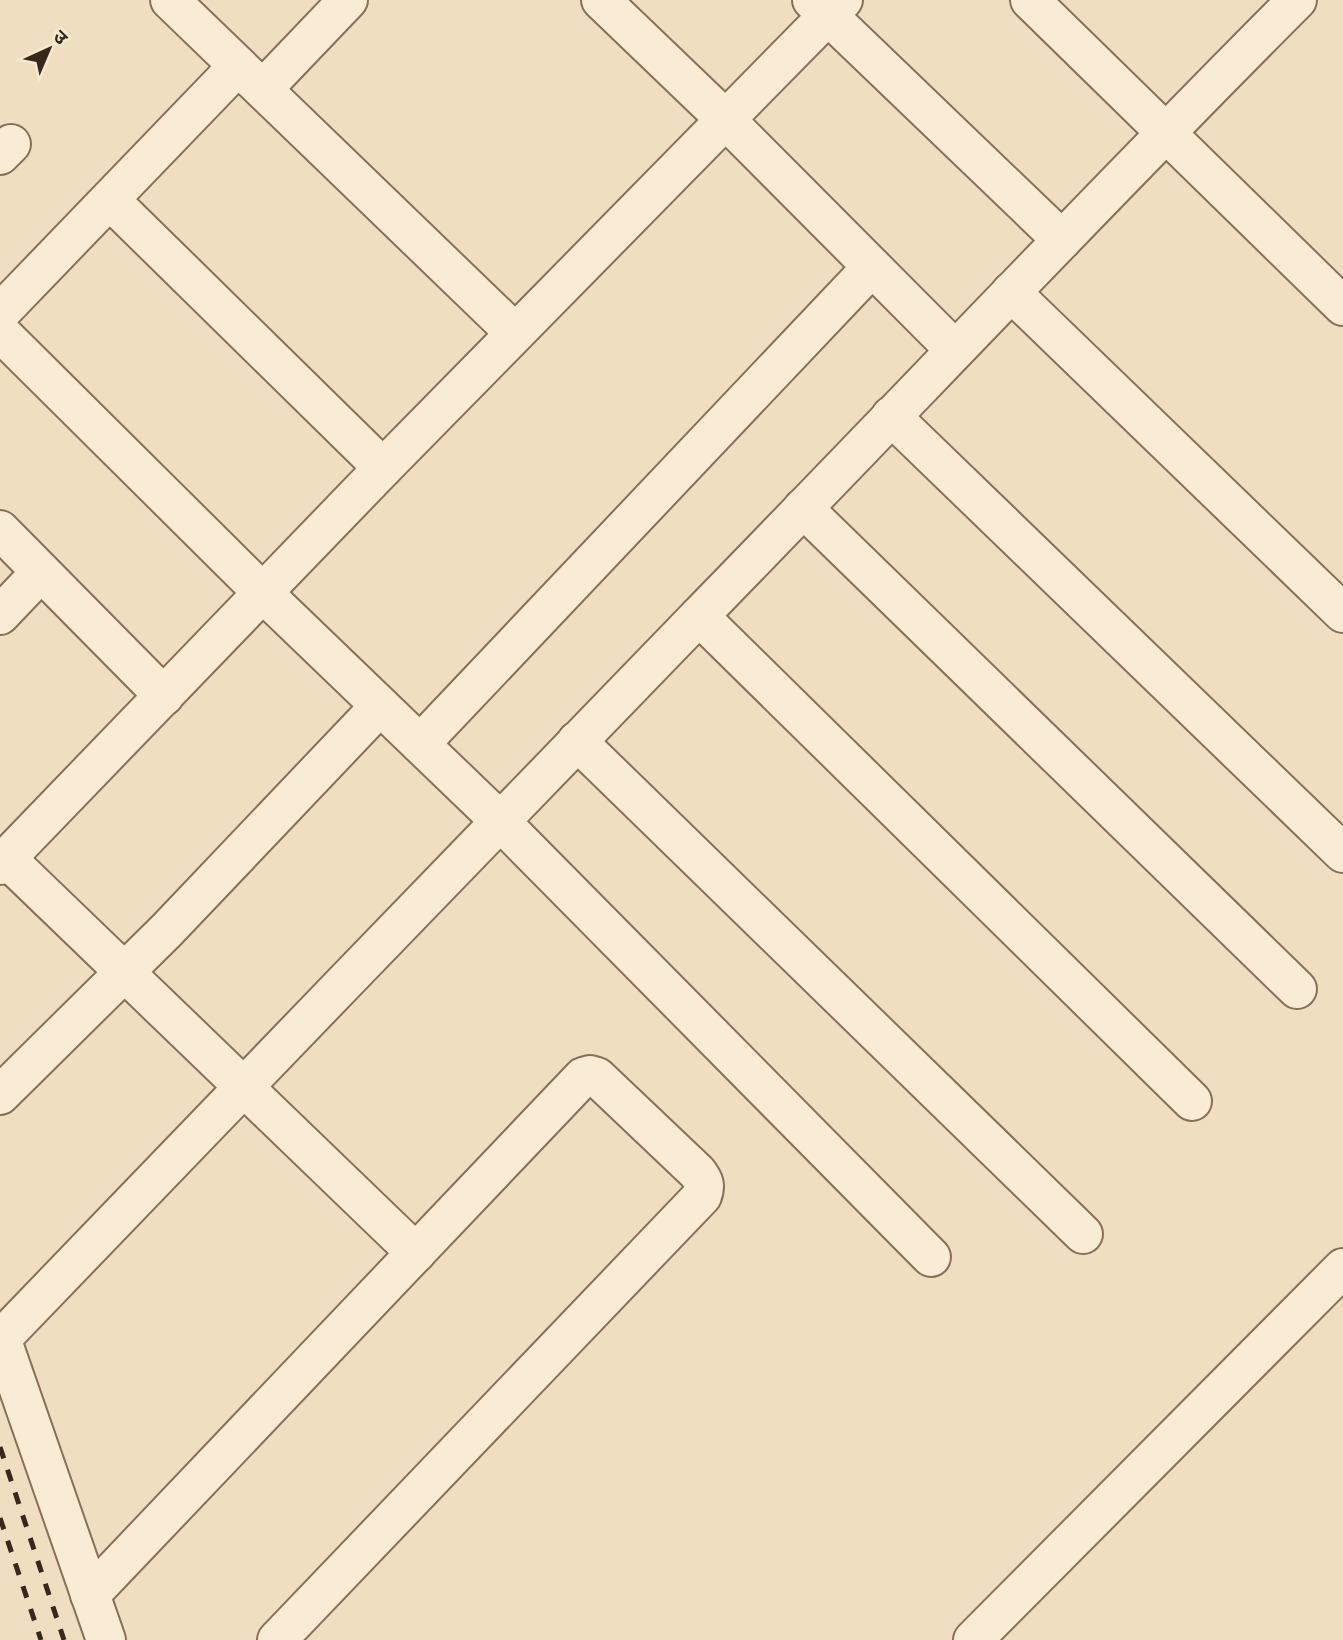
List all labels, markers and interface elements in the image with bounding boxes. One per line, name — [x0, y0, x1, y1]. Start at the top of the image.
north arrow — [14, 14, 84, 84]
text: उ — [48, 25, 73, 50]

